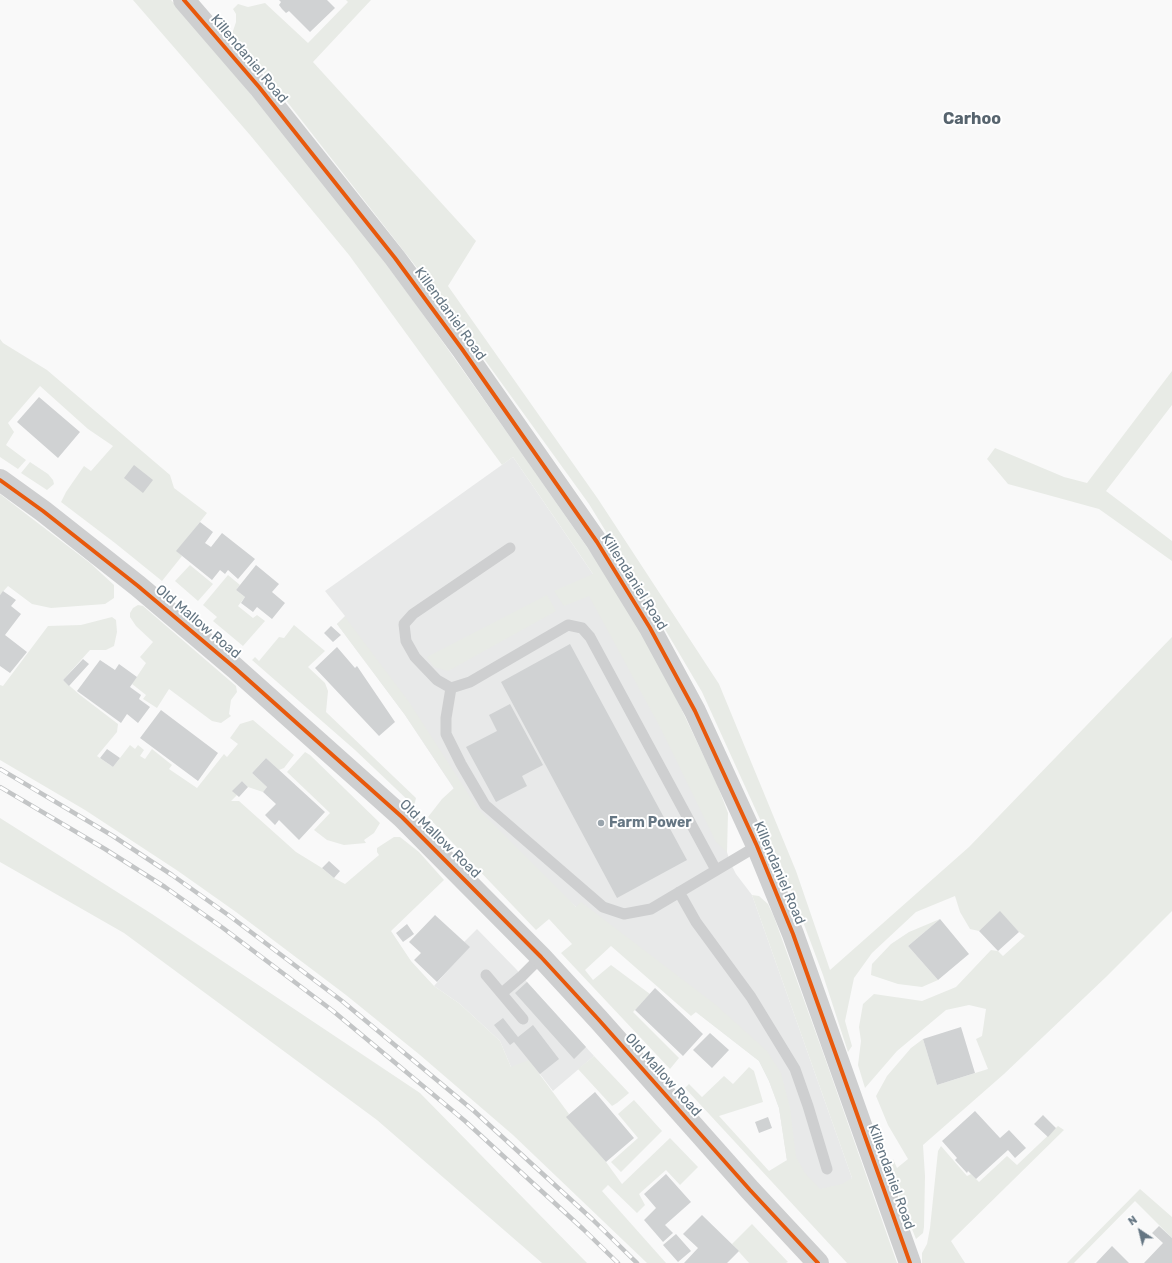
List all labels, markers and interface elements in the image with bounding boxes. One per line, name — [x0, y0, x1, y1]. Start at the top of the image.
street label: Killendaniel Road — [207, 11, 291, 107]
district label: Carhoo — [943, 109, 1001, 129]
street label: Killendaniel Road — [411, 264, 489, 364]
street label: Killendaniel Road — [598, 531, 670, 633]
street label: Old Mallow Road — [152, 582, 244, 662]
street label: Old Mallow Road — [396, 796, 484, 882]
place label: Farm Power — [609, 815, 692, 831]
marker: Farm Power — [596, 818, 606, 828]
street label: Killendaniel Road — [750, 819, 808, 927]
street label: Old Mallow Road — [621, 1030, 705, 1120]
street label: Killendaniel Road — [864, 1122, 918, 1232]
north arrow — [1120, 1211, 1160, 1251]
text: N — [1126, 1213, 1140, 1228]

